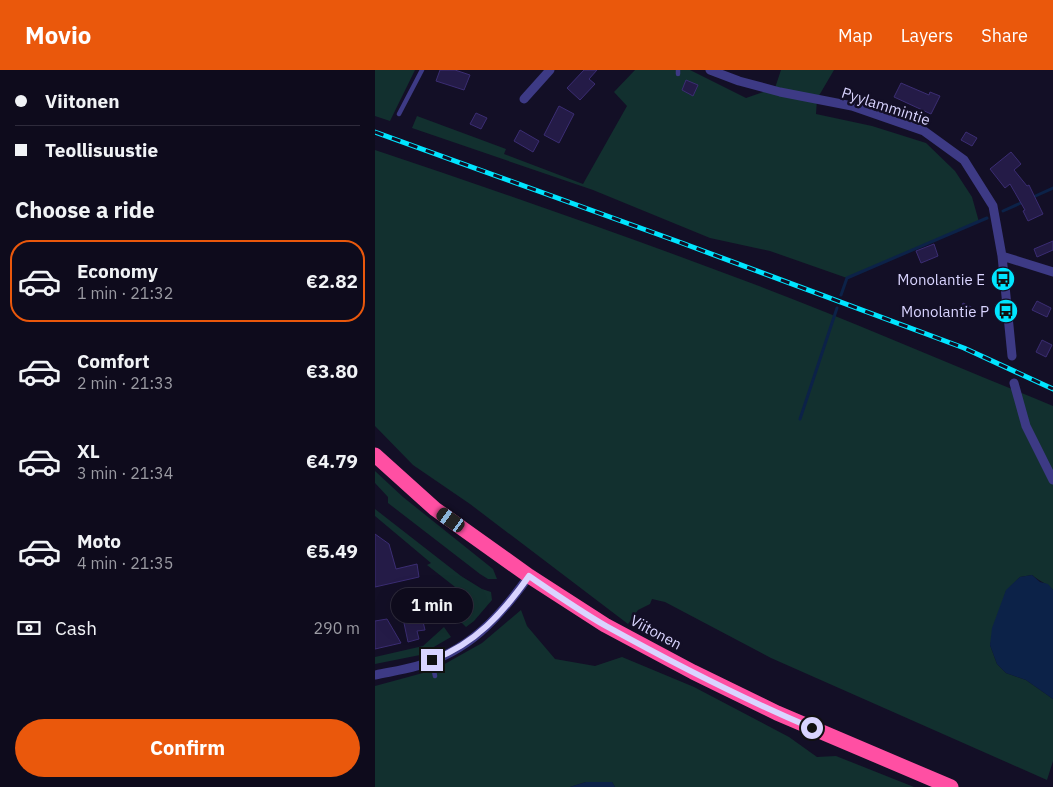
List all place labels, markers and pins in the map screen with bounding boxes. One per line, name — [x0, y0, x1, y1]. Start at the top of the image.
bus stop icon: Monolantie E — [990, 266, 1016, 292]
place label: Monolantie E — [897, 270, 985, 289]
bus stop icon: Monolantie P — [993, 298, 1019, 324]
place label: Monolantie P — [901, 302, 989, 321]

